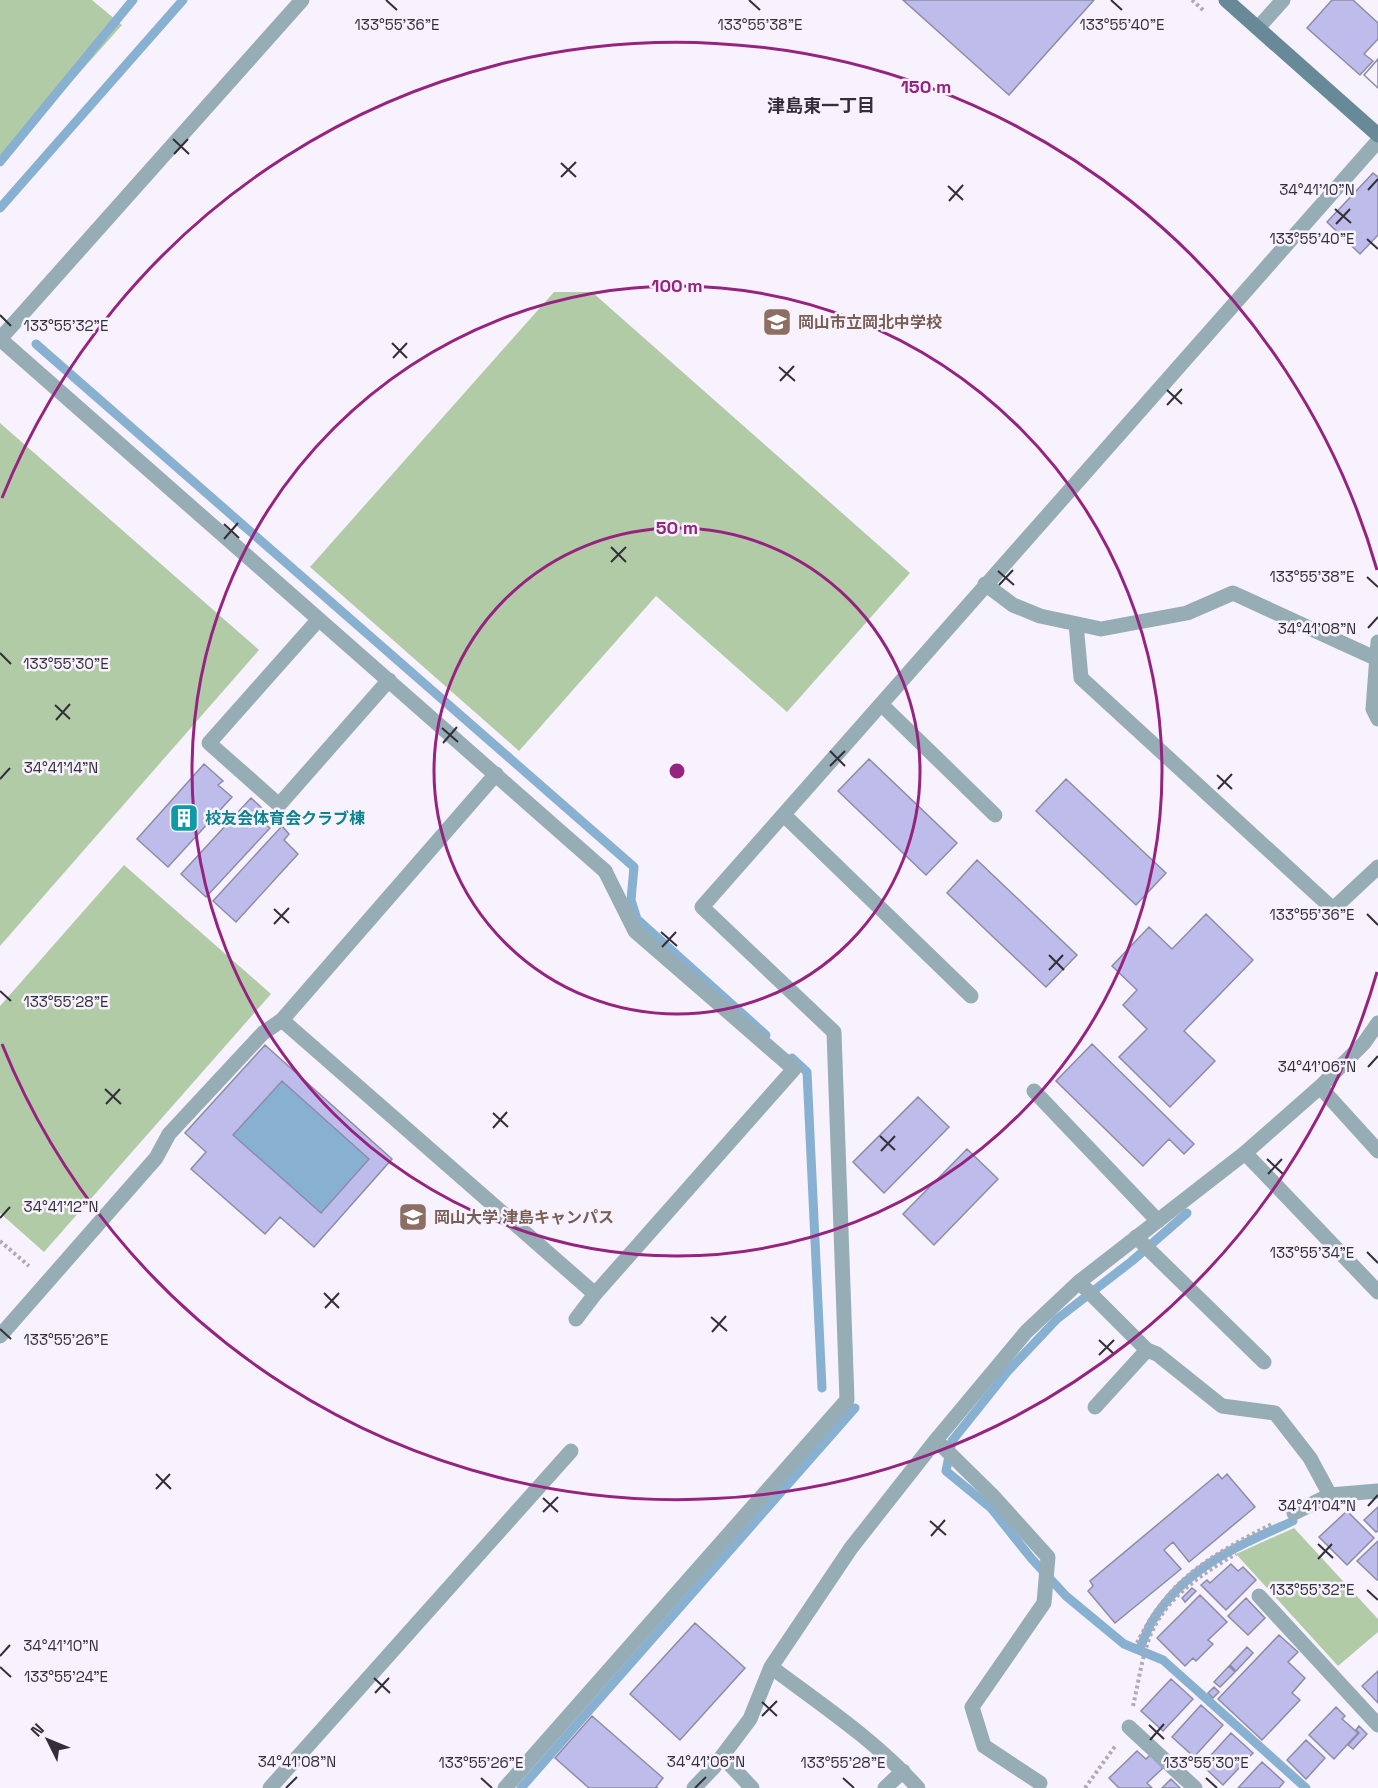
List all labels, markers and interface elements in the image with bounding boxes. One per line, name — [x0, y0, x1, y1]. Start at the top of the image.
text: 133°55'36"E — [355, 15, 439, 34]
text: 133°55'38"E — [717, 15, 803, 34]
text: 133°55'40"E — [1079, 15, 1165, 34]
text: 150 m — [901, 75, 951, 98]
district label: 津島東一丁目 — [767, 94, 875, 117]
text: 34°41'10"N — [1279, 180, 1355, 199]
text: 133°55'40"E — [1269, 229, 1355, 248]
text: 100 m — [651, 274, 703, 297]
school or university icon: 岡山市立岡北中学校 — [761, 306, 793, 338]
place label: 岡山市立岡北中学校 — [798, 312, 942, 333]
text: 133°55'32"E — [24, 316, 108, 335]
text: 50 m — [656, 516, 698, 539]
text: 133°55'38"E — [1269, 567, 1355, 586]
text: 34°41'08"N — [1278, 619, 1356, 638]
text: 133°55'30"E — [23, 654, 109, 673]
text: 34°41'14"N — [24, 758, 98, 777]
centre of rings — [667, 761, 687, 781]
building icon: 校友会体育会クラブ棟 — [168, 802, 200, 834]
place label: 校友会体育会クラブ棟 — [205, 808, 365, 829]
text: 133°55'36"E — [1270, 905, 1354, 924]
text: 133°55'28"E — [23, 992, 109, 1011]
text: 34°41'06"N — [1278, 1057, 1356, 1076]
text: 34°41'12"N — [24, 1197, 98, 1216]
school or university icon: 岡山大学 津島キャンパス — [397, 1201, 429, 1233]
place label: 岡山大学 津島キャンパス — [434, 1207, 614, 1228]
text: 133°55'34"E — [1270, 1243, 1354, 1262]
text: 133°55'26"E — [24, 1330, 108, 1349]
text: 34°41'04"N — [1278, 1496, 1356, 1515]
text: 133°55'32"E — [1270, 1580, 1354, 1599]
text: 34°41'10"N — [23, 1636, 99, 1655]
text: 133°55'24"E — [24, 1667, 108, 1686]
north arrow — [18, 1710, 78, 1770]
text: N — [26, 1719, 49, 1741]
text: 34°41'08"N — [258, 1752, 336, 1771]
text: 34°41'06"N — [667, 1752, 745, 1771]
text: 133°55'26"E — [439, 1753, 523, 1772]
text: 133°55'28"E — [800, 1753, 886, 1772]
text: 133°55'30"E — [1163, 1753, 1249, 1772]

